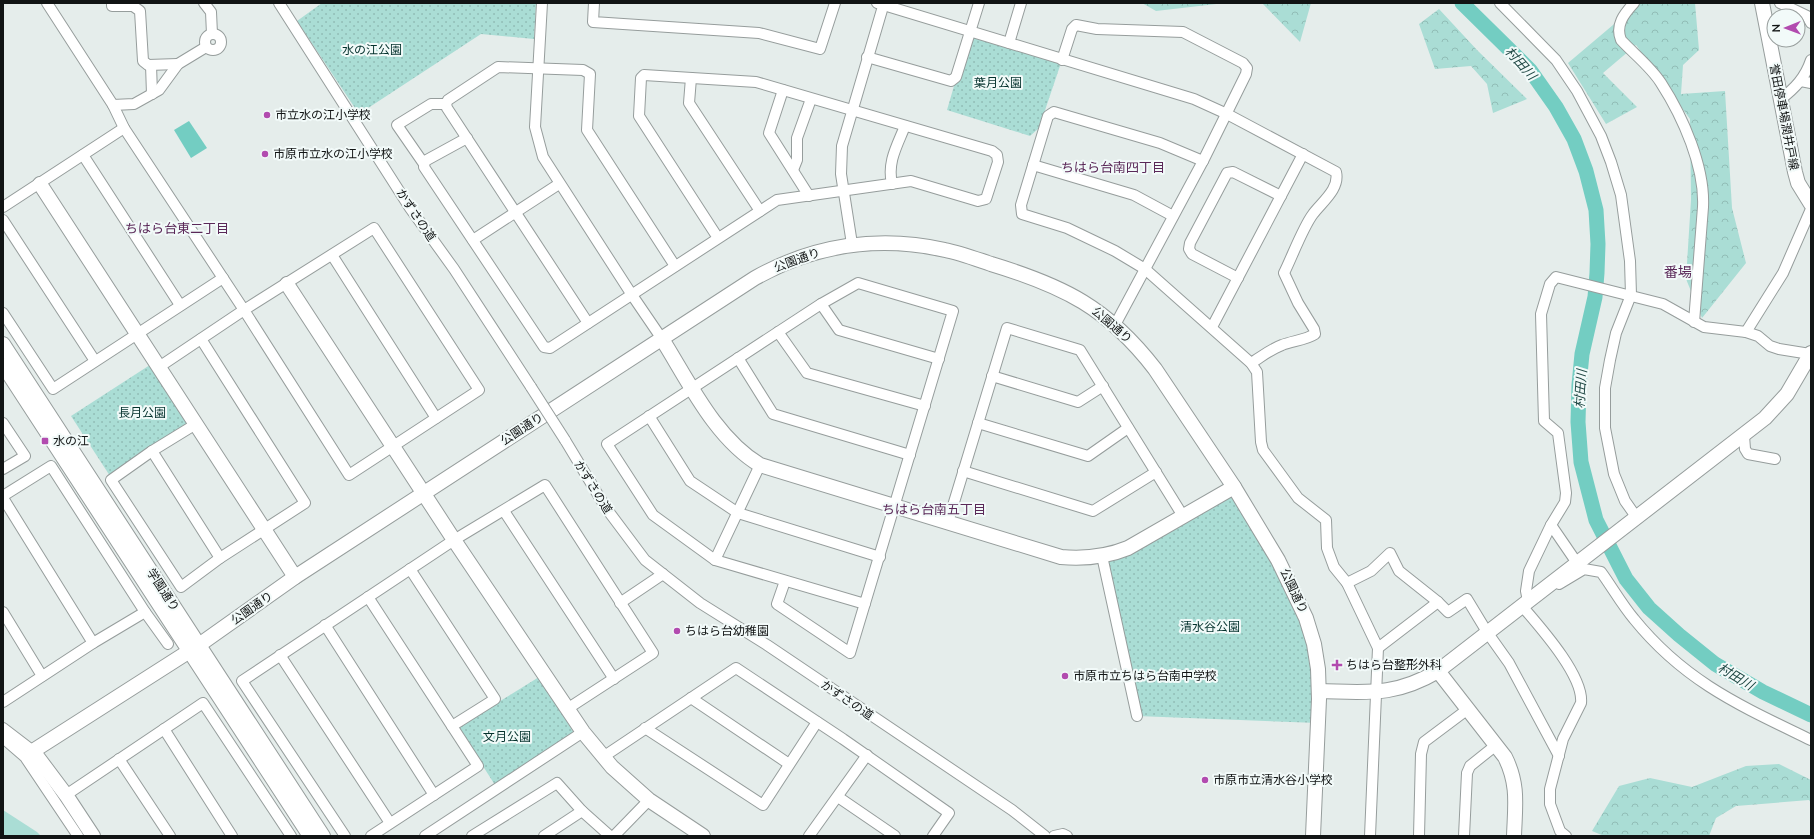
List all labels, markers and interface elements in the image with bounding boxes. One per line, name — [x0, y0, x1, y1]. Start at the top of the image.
north arrow — [1766, 8, 1806, 48]
text: N — [1769, 24, 1783, 32]
park label: 水の江公園 — [342, 42, 402, 57]
water label: 村田川 — [1502, 43, 1541, 84]
street label: 誉田停車場潤井戸線 — [1767, 62, 1802, 171]
park label: 葉月公園 — [974, 75, 1022, 90]
place label: 市立水の江小学校 — [275, 107, 371, 122]
marker: 市立水の江小学校 — [262, 110, 272, 120]
place label: 市原市立水の江小学校 — [273, 146, 393, 161]
marker: 市原市立水の江小学校 — [260, 149, 270, 159]
district label: ちはら台南四丁目 — [1061, 159, 1165, 175]
street label: かずさの道 — [393, 186, 439, 244]
district label: ちはら台東二丁目 — [125, 220, 229, 236]
street label: 公園通り — [772, 244, 822, 275]
district label: 番場 — [1664, 263, 1692, 281]
street label: 公園通り — [1089, 303, 1135, 346]
water label: 村田川 — [1571, 367, 1589, 409]
park label: 長月公園 — [118, 405, 166, 420]
street label: 公園通り — [498, 409, 546, 448]
place label: 水の江 — [53, 433, 89, 448]
marker: 水の江 — [40, 436, 50, 446]
street label: かずさの道 — [571, 457, 616, 516]
district label: ちはら台南五丁目 — [882, 501, 986, 517]
street label: 学園通り — [144, 566, 183, 614]
street label: 公園通り — [1278, 566, 1311, 616]
street label: 公園通り — [228, 588, 276, 628]
park label: 清水谷公園 — [1180, 619, 1240, 634]
place label: ちはら台幼稚園 — [685, 623, 769, 638]
marker: ちはら台幼稚園 — [672, 626, 682, 636]
place label: ちはら台整形外科 — [1346, 657, 1442, 672]
marker: ちはら台整形外科 — [1331, 659, 1343, 671]
water label: 村田川 — [1715, 659, 1759, 694]
place label: 市原市立ちはら台南中学校 — [1073, 668, 1217, 683]
marker: 市原市立ちはら台南中学校 — [1060, 671, 1070, 681]
street label: かずさの道 — [818, 677, 876, 723]
park label: 文月公園 — [483, 729, 531, 744]
place label: 市原市立清水谷小学校 — [1213, 772, 1333, 787]
marker: 市原市立清水谷小学校 — [1200, 775, 1210, 785]

